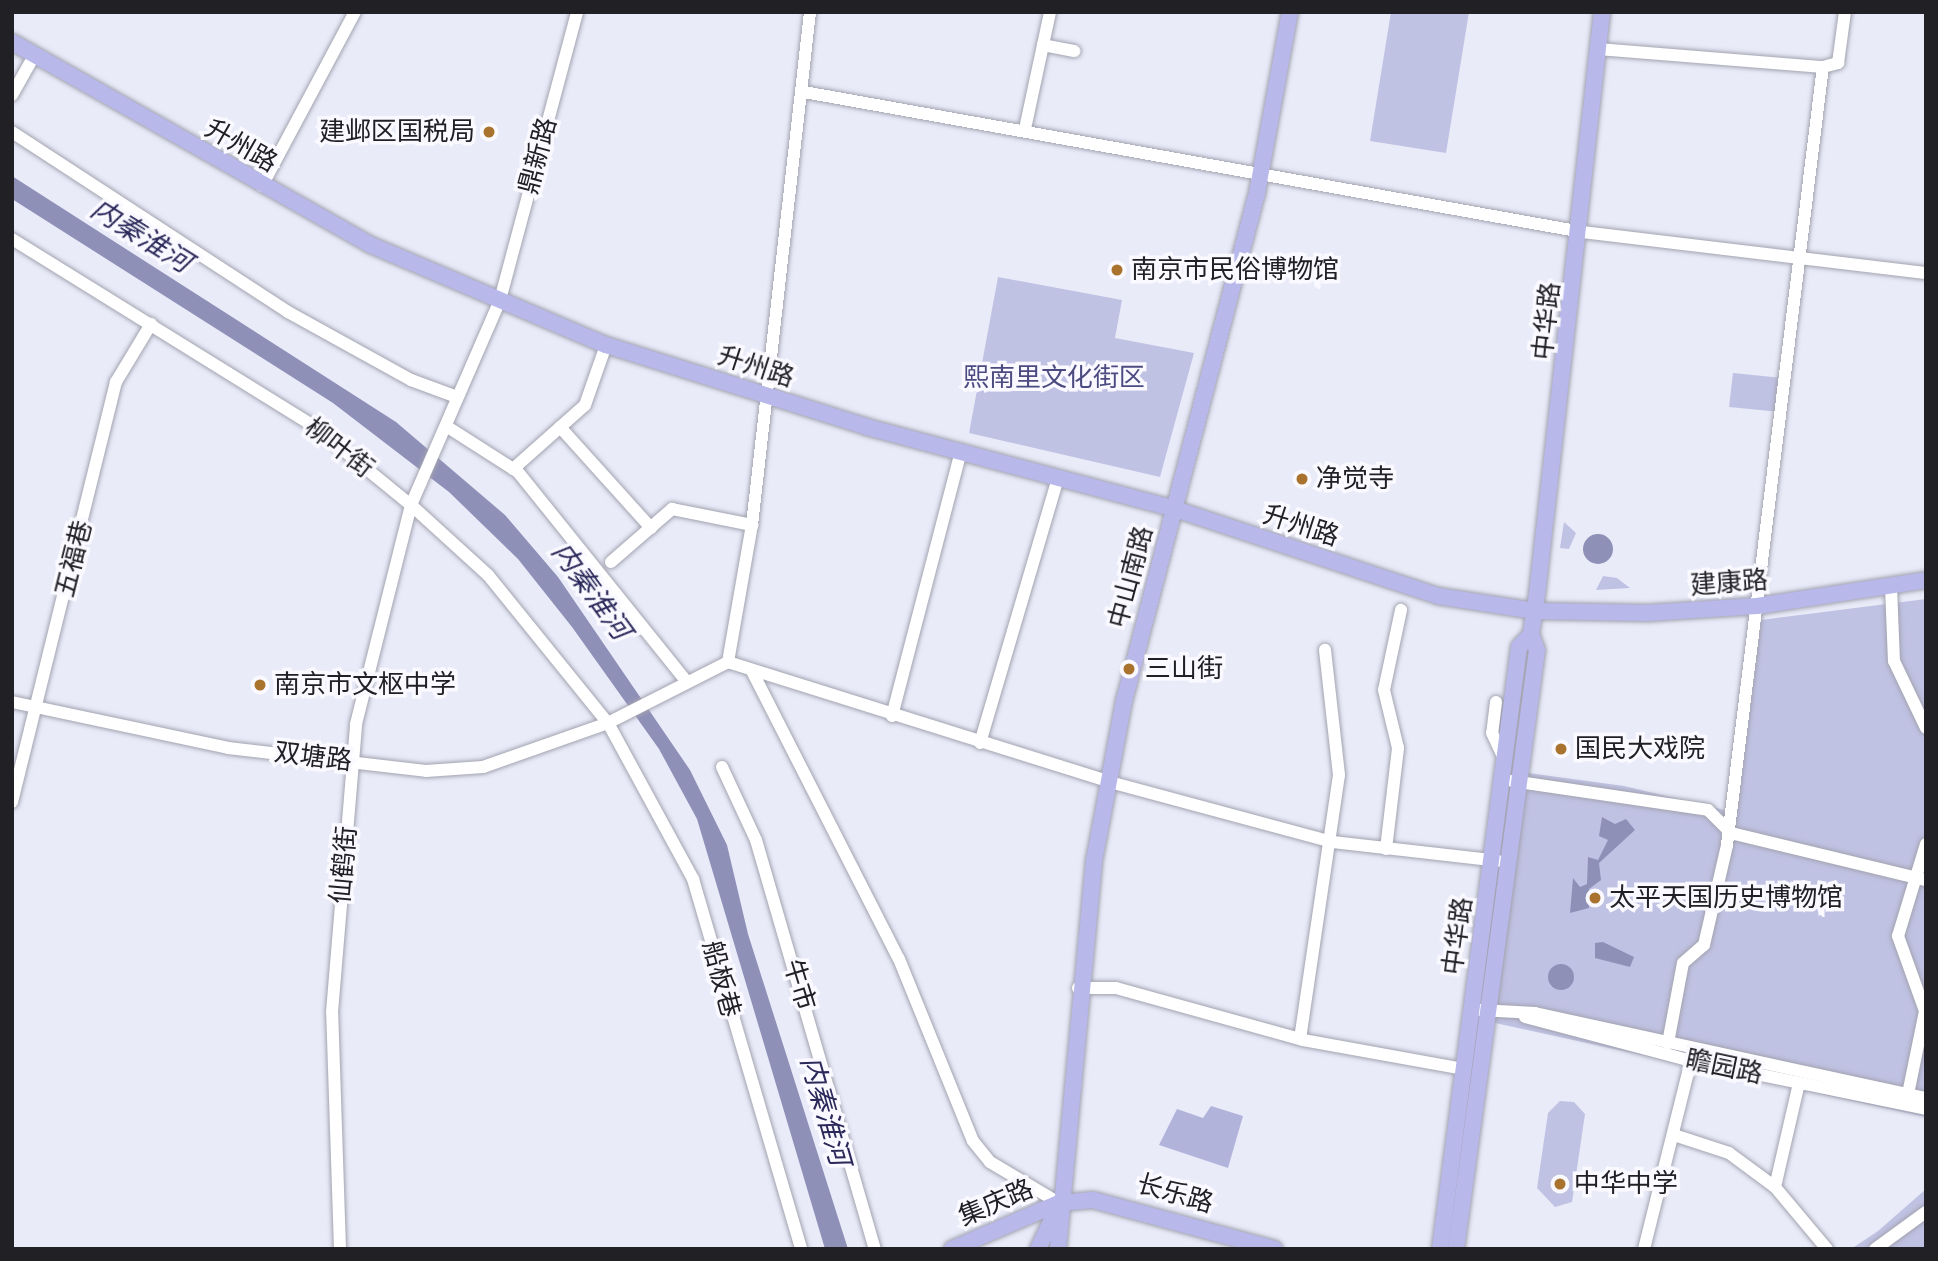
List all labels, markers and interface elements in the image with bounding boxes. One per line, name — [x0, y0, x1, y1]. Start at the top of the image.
street label: 升州路 — [199, 113, 283, 179]
street label: 鼎新路 — [513, 114, 563, 198]
place label: 建邺区国税局 — [319, 116, 475, 148]
marker: 建邺区国税局 — [481, 124, 497, 140]
water label: 内秦淮河 — [85, 192, 197, 280]
place label: 南京市民俗博物馆 — [1131, 254, 1339, 286]
marker: 南京市民俗博物馆 — [1109, 262, 1125, 278]
street label: 中华路 — [1527, 281, 1567, 361]
street label: 升州路 — [714, 340, 798, 394]
park label: 熙南里文化街区 — [963, 362, 1145, 394]
street label: 柳叶街 — [299, 412, 379, 484]
place label: 净觉寺 — [1316, 463, 1394, 495]
marker: 净觉寺 — [1294, 471, 1310, 487]
street label: 升州路 — [1259, 499, 1343, 553]
street label: 五福巷 — [49, 517, 99, 601]
street label: 中山南路 — [1102, 523, 1160, 631]
water label: 内秦淮河 — [544, 536, 638, 646]
street label: 建康路 — [1689, 565, 1769, 601]
place label: 三山街 — [1145, 653, 1223, 685]
marker: 三山街 — [1119, 659, 1139, 679]
place label: 南京市文枢中学 — [274, 669, 456, 701]
marker: 南京市文枢中学 — [252, 677, 268, 693]
place label: 国民大戏院 — [1575, 733, 1705, 765]
street label: 双塘路 — [272, 737, 354, 777]
marker: 国民大戏院 — [1553, 741, 1569, 757]
street label: 仙鹤街 — [325, 825, 363, 905]
place label: 太平天国历史博物馆 — [1609, 882, 1843, 914]
marker: 太平天国历史博物馆 — [1587, 890, 1603, 906]
street label: 中华路 — [1437, 895, 1479, 977]
street label: 船板巷 — [696, 937, 746, 1021]
street label: 牛市 — [776, 956, 822, 1014]
street label: 瞻园路 — [1683, 1044, 1765, 1090]
water label: 内秦淮河 — [793, 1053, 857, 1169]
street label: 长乐路 — [1133, 1168, 1217, 1220]
place label: 中华中学 — [1574, 1168, 1678, 1200]
street label: 集庆路 — [954, 1173, 1038, 1233]
marker: 中华中学 — [1552, 1176, 1568, 1192]

